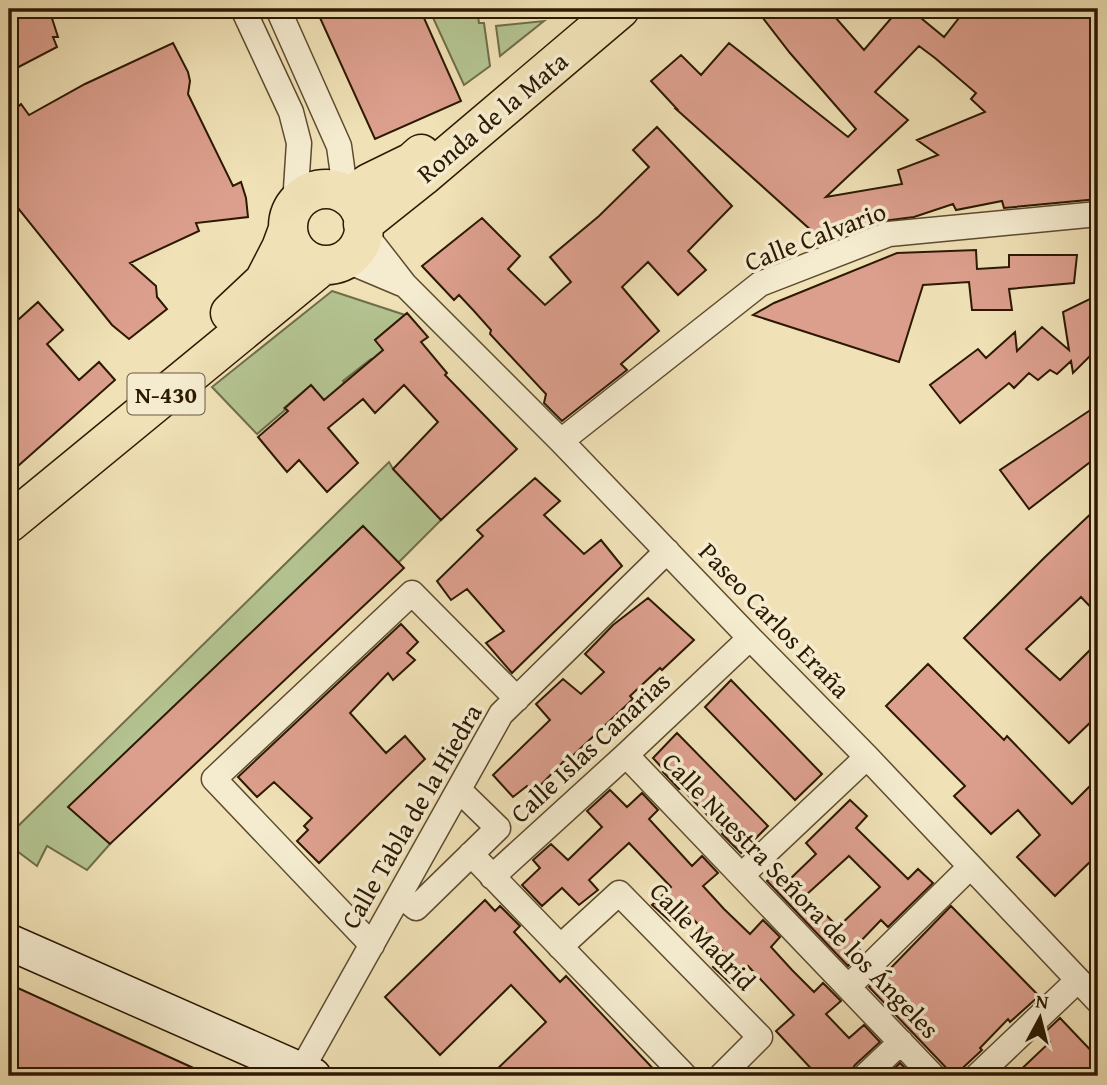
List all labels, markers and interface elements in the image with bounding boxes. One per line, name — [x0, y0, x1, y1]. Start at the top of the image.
street label: Ronda de la Mata — [408, 42, 577, 192]
street label: Calle Calvario — [739, 191, 891, 281]
road number: N-430 — [128, 374, 204, 414]
street label: Paseo Carlos Eraña — [690, 533, 860, 708]
street label: Calle Islas Canarias — [501, 662, 679, 832]
street label: Calle Tabla de la Hiedra — [331, 696, 492, 936]
street label: Calle Nuestra Señora de los Ángeles — [653, 743, 949, 1047]
street label: Calle Madrid — [641, 873, 765, 999]
north arrow — [1006, 984, 1076, 1054]
text: N — [1034, 986, 1050, 1016]

